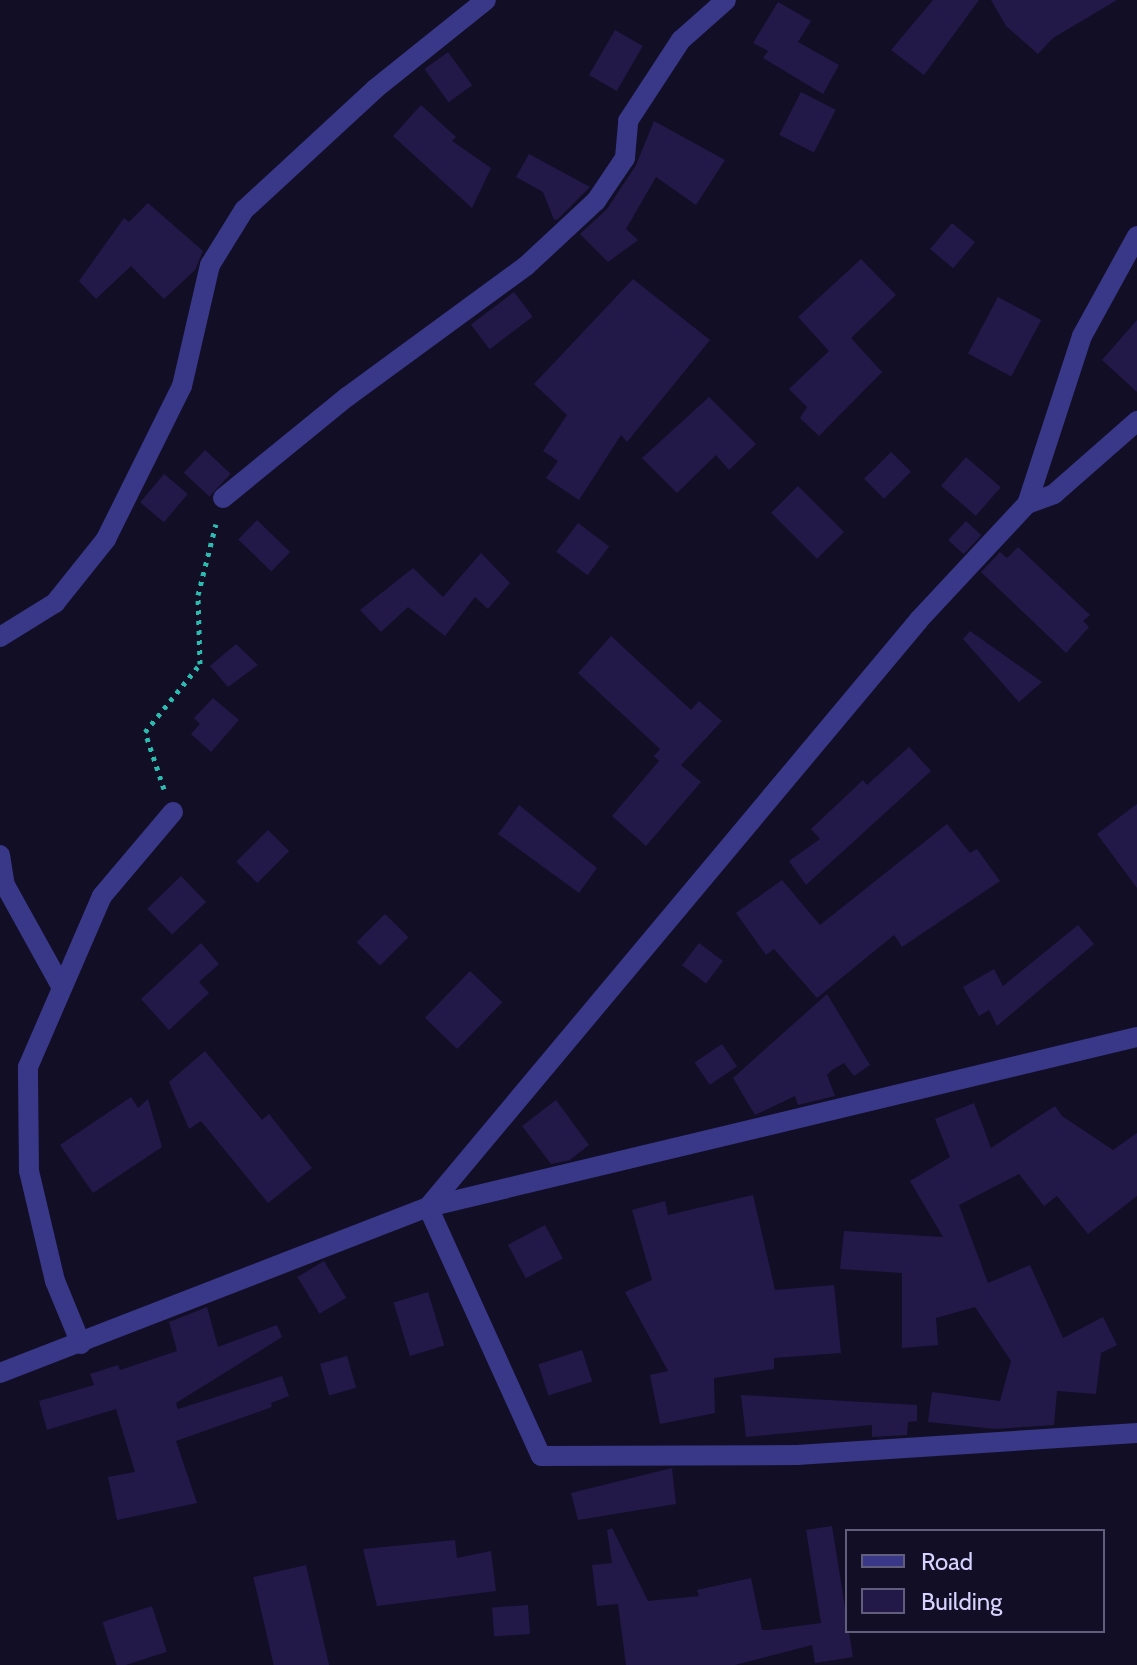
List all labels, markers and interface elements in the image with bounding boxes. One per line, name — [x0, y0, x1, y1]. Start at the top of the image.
legend — [845, 1529, 1105, 1633]
text: Road — [921, 1547, 973, 1576]
text: Building — [921, 1587, 1002, 1616]

